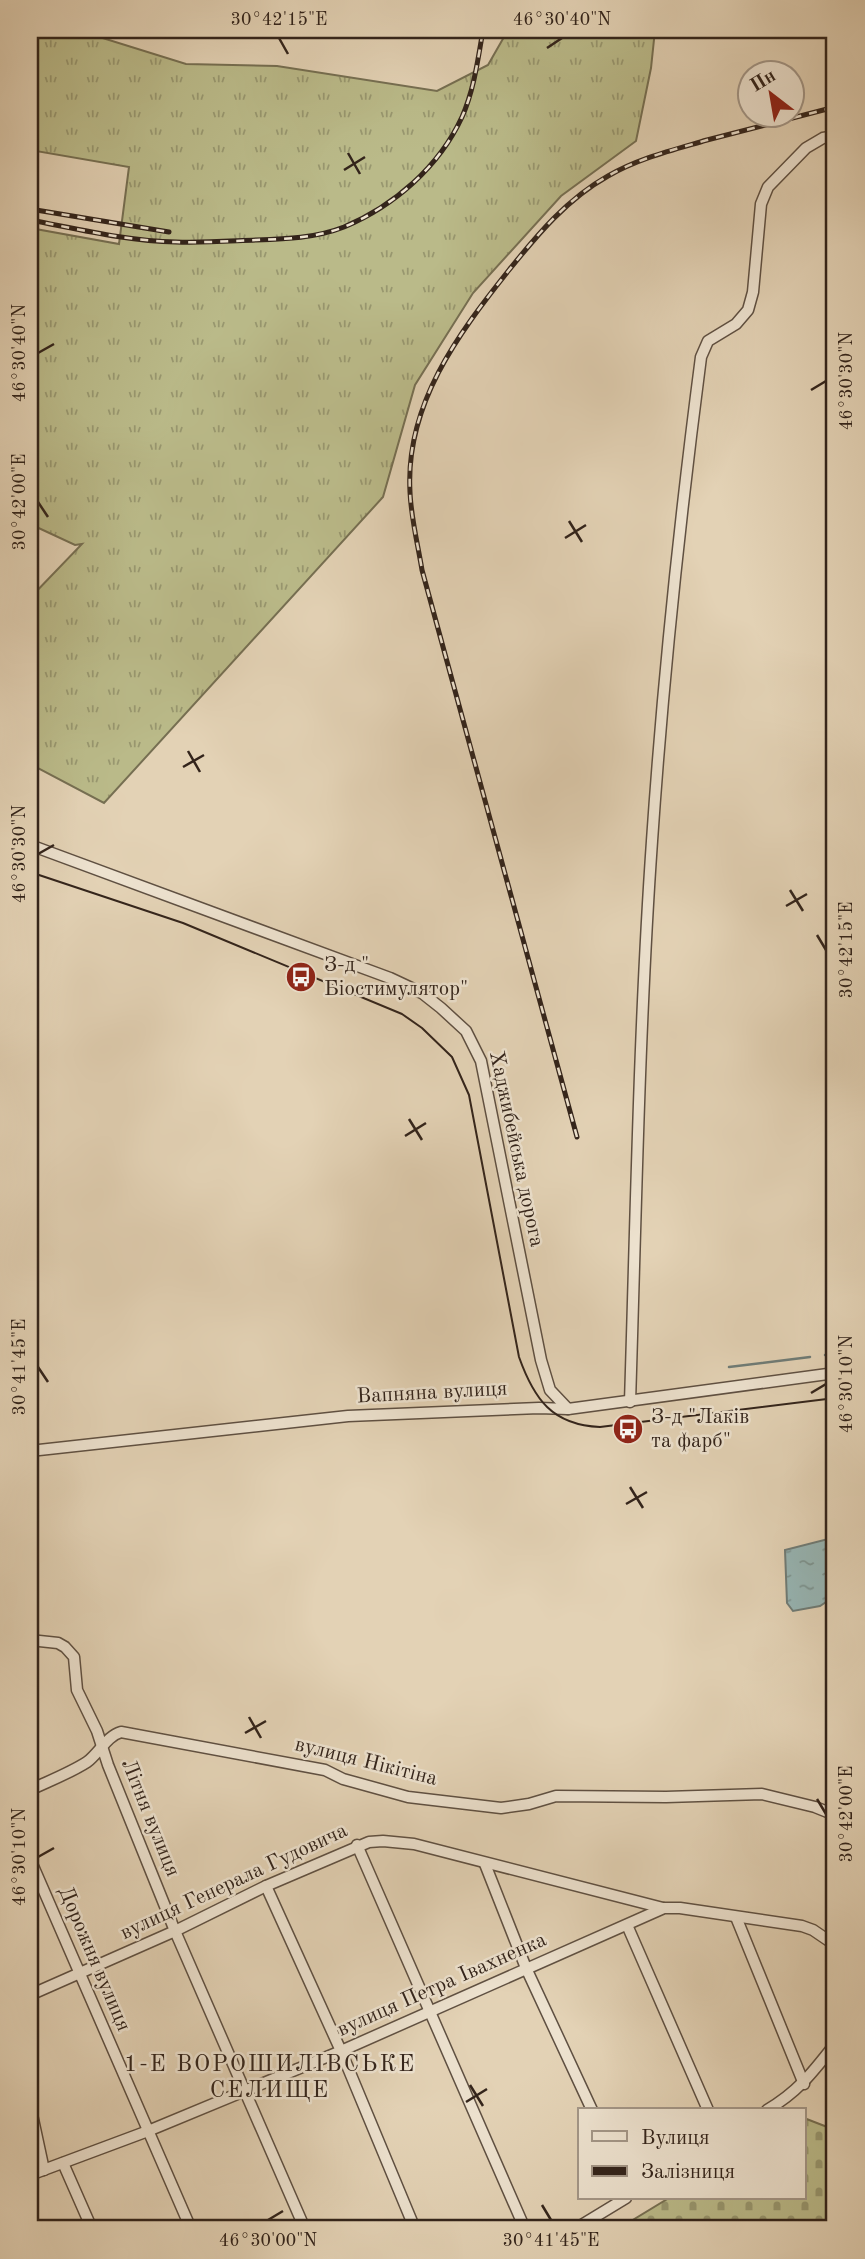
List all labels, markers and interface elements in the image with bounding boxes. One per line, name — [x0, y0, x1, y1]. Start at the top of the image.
text: 30°42'15"E — [231, 11, 327, 29]
text: 46°30'40"N — [513, 11, 611, 29]
north arrow — [736, 60, 806, 130]
text: Пн — [747, 67, 780, 96]
text: 46°30'40"N — [11, 304, 29, 402]
text: 46°30'30"N — [838, 332, 856, 430]
text: 30°42'00"E — [11, 454, 29, 550]
text: 46°30'30"N — [11, 805, 29, 903]
text: 30°42'15"E — [838, 902, 856, 998]
place label: З-д " Біостимулятор" — [324, 955, 468, 1000]
bus stop icon: З-д " Біостимулятор" — [284, 960, 318, 994]
street label: Хаджибейська дорога — [485, 1049, 547, 1249]
text: 30°41'45"E — [11, 1319, 29, 1415]
text: 46°30'10"N — [838, 1335, 856, 1433]
street label: Вапняна вулиця — [356, 1379, 508, 1407]
place label: З-д "Лаків та фарб" — [651, 1407, 749, 1452]
bus stop icon: З-д "Лаків та фарб" — [611, 1412, 645, 1446]
street label: вулиця Нікітіна — [293, 1734, 439, 1790]
street label: Літня вулиця — [117, 1756, 183, 1880]
text: 30°42'00"E — [838, 1766, 856, 1862]
text: 46°30'10"N — [11, 1808, 29, 1906]
street label: вулиця Генерала Гудовича — [117, 1820, 351, 1944]
street label: Дорожня вулиця — [54, 1884, 134, 2035]
street label: вулиця Петра Івахненка — [334, 1929, 550, 2041]
district label: 1-Е ВОРОШИЛІВСЬКЕ СЕЛИЩЕ — [124, 2053, 416, 2102]
legend — [578, 2108, 806, 2200]
text: Вулиця — [641, 2128, 710, 2149]
text: Залізниця — [641, 2162, 735, 2183]
text: 46°30'00"N — [219, 2232, 317, 2250]
text: 30°41'45"E — [503, 2232, 599, 2250]

